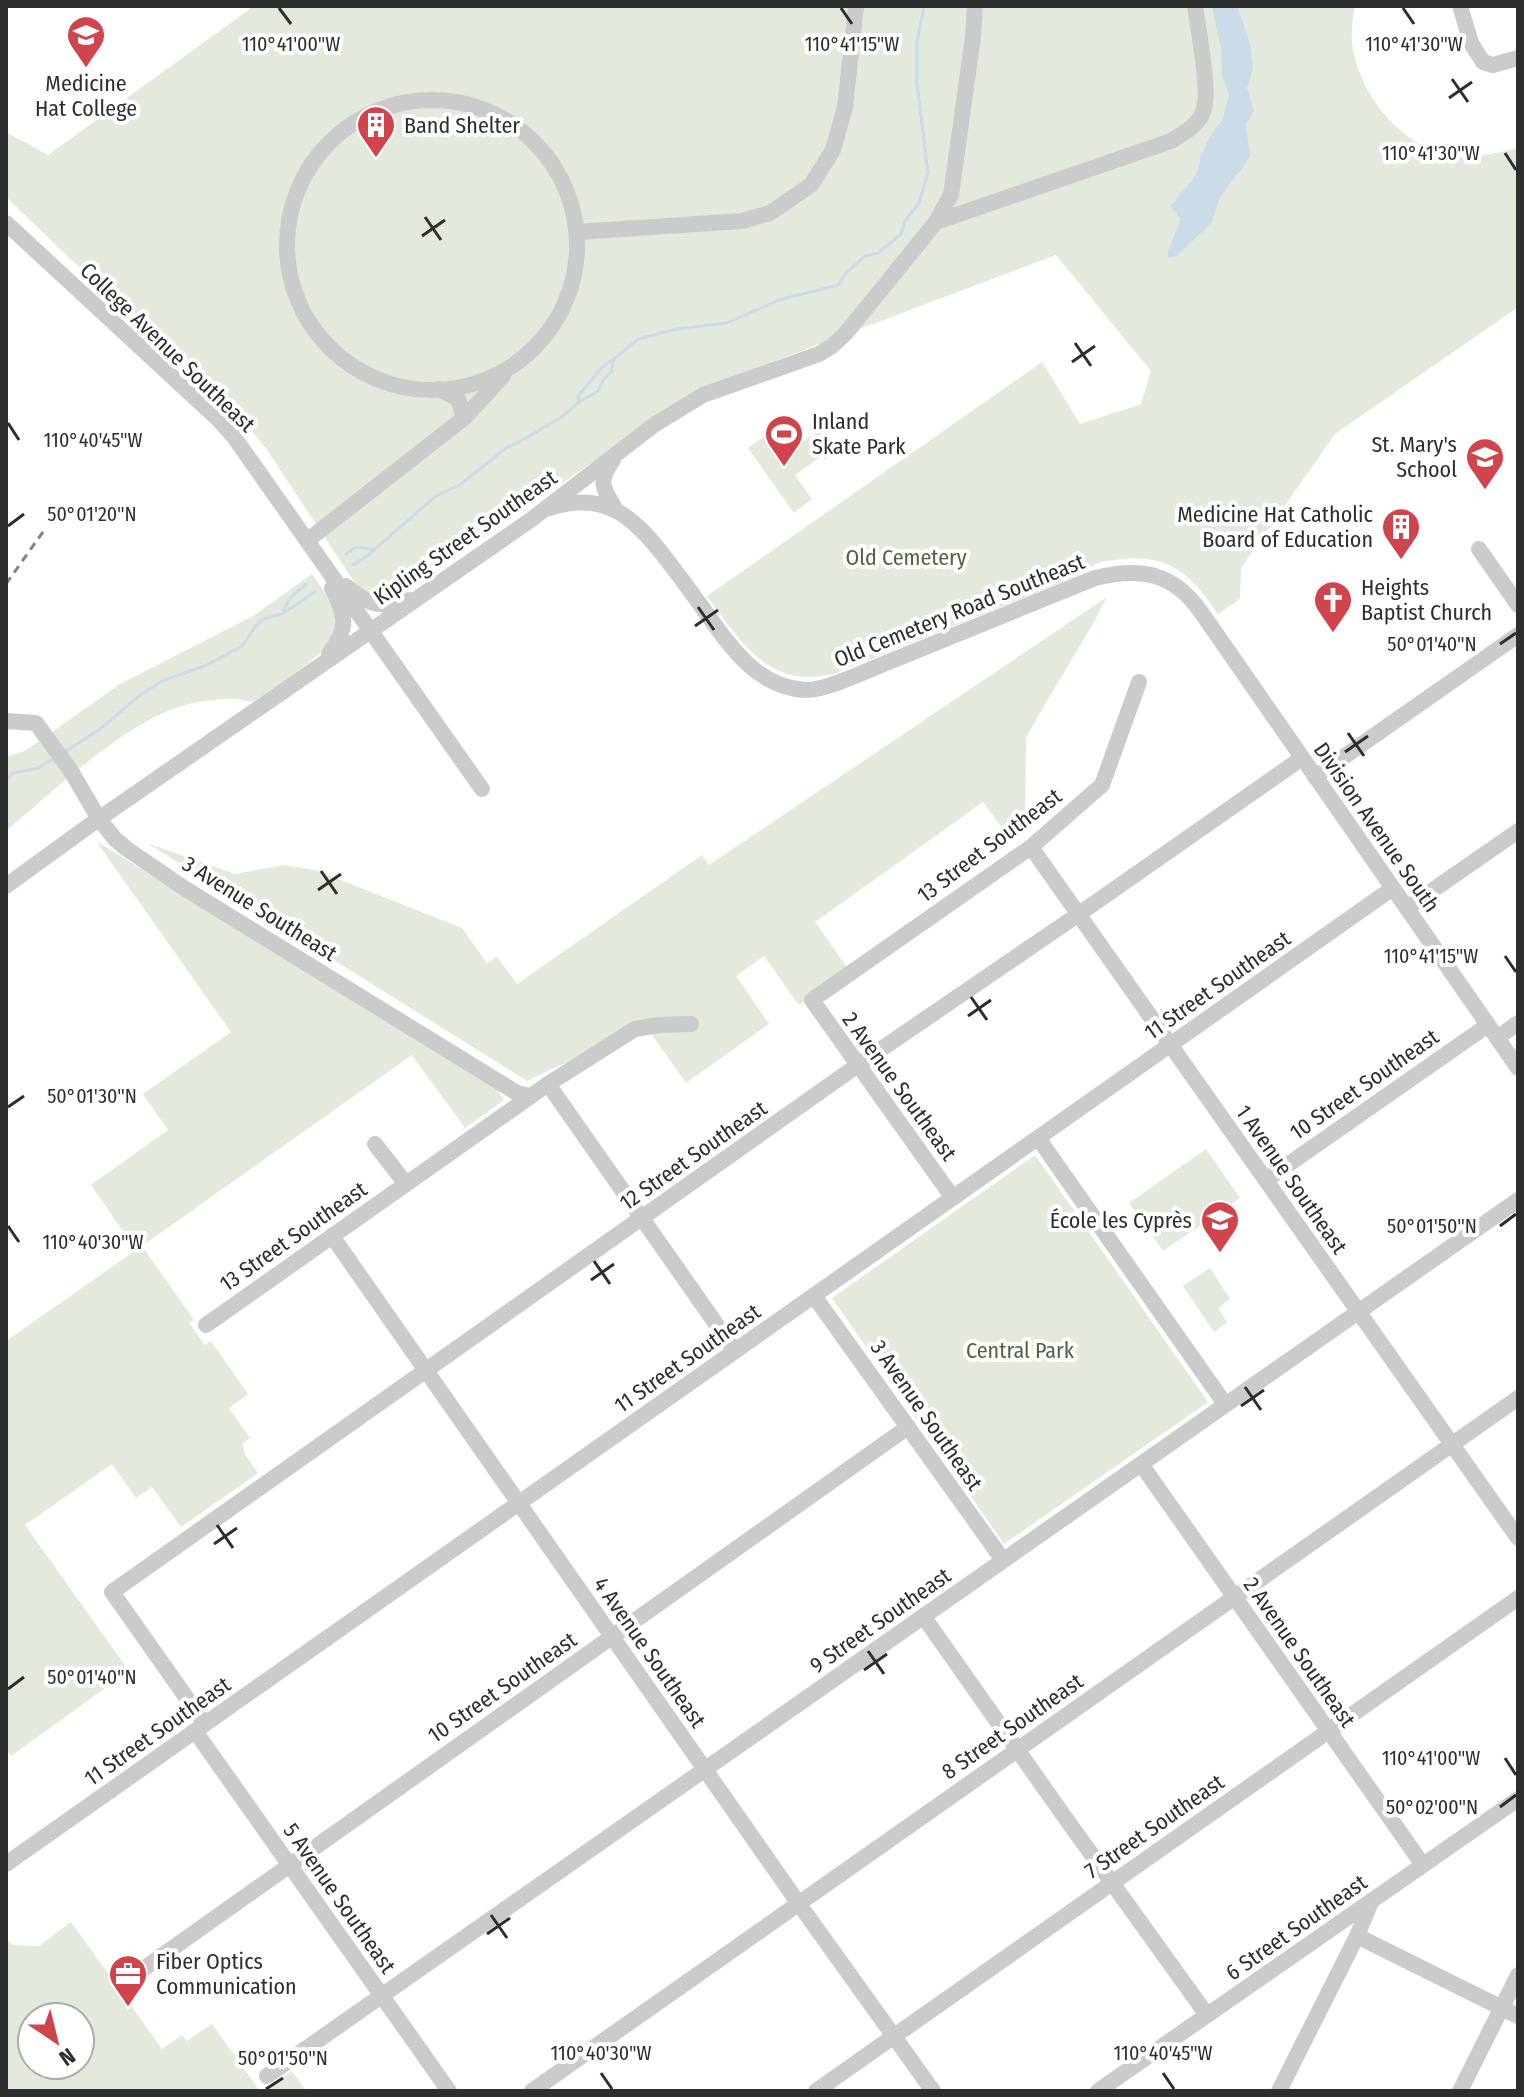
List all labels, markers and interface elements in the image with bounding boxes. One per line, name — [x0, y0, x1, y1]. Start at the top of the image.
school or university icon: Medicine Hat College — [65, 14, 107, 69]
text: 110°41'00"W — [242, 32, 340, 56]
text: 110°41'15"W — [805, 32, 899, 56]
text: 110°41'30"W — [1365, 32, 1463, 56]
place label: Medicine Hat College — [35, 70, 137, 122]
building icon: Band Shelter — [355, 104, 397, 159]
place label: Band Shelter — [404, 112, 520, 139]
text: 110°41'30"W — [1382, 141, 1480, 165]
street label: College Avenue Southeast — [75, 257, 261, 438]
place label: Inland Skate Park — [812, 408, 906, 460]
sports icon: Inland Skate Park — [763, 413, 805, 468]
text: 110°40'45"W — [44, 428, 142, 452]
place label: St. Mary's School — [1371, 431, 1457, 483]
school or university icon: St. Mary's School — [1464, 436, 1506, 491]
street label: Kipling Street Southeast — [369, 464, 563, 611]
place label: Medicine Hat Catholic Board of Education — [1177, 501, 1374, 553]
text: 50°01'20"N — [47, 502, 137, 526]
building icon: Medicine Hat Catholic Board of Education — [1380, 506, 1422, 561]
park label: Old Cemetery — [845, 544, 967, 571]
street label: Old Cemetery Road Southeast — [830, 548, 1089, 673]
place label: Heights Baptist Church — [1361, 574, 1492, 626]
church icon: Heights Baptist Church — [1312, 579, 1354, 634]
text: 50°01'40"N — [1387, 632, 1477, 656]
street label: Division Avenue South — [1308, 737, 1445, 917]
street label: 13 Street Southeast — [912, 782, 1067, 908]
street label: 3 Avenue Southeast — [178, 850, 343, 967]
street label: 11 Street Southeast — [1139, 925, 1296, 1046]
text: 110°41'15"W — [1384, 944, 1478, 968]
street label: 2 Avenue Southeast — [837, 1007, 963, 1166]
street label: 10 Street Southeast — [1285, 1023, 1444, 1146]
text: 50°01'30"N — [47, 1084, 137, 1108]
street label: 12 Street Southeast — [615, 1094, 773, 1216]
street label: 1 Avenue Southeast — [1230, 1100, 1353, 1260]
street label: 13 Street Southeast — [214, 1175, 373, 1297]
school or university icon: École les Cyprès — [1199, 1199, 1241, 1254]
place label: École les Cyprès — [1050, 1207, 1192, 1234]
text: 50°01'50"N — [1387, 1214, 1477, 1238]
text: 110°40'30"W — [43, 1230, 143, 1254]
street label: 11 Street Southeast — [609, 1298, 766, 1419]
street label: 3 Avenue Southeast — [865, 1335, 989, 1496]
park label: Central Park — [966, 1337, 1075, 1364]
street label: 9 Street Southeast — [805, 1561, 957, 1679]
street label: 4 Avenue Southeast — [588, 1572, 712, 1733]
street label: 2 Avenue Southeast — [1238, 1572, 1362, 1733]
street label: 10 Street Southeast — [423, 1626, 582, 1749]
text: 50°01'40"N — [47, 1665, 137, 1689]
street label: 8 Street Southeast — [937, 1667, 1089, 1785]
street label: 11 Street Southeast — [79, 1671, 236, 1792]
text: 110°41'00"W — [1382, 1746, 1480, 1770]
street label: 7 Street Southeast — [1079, 1768, 1230, 1885]
text: 50°02'00"N — [1386, 1795, 1478, 1819]
street label: 5 Avenue Southeast — [278, 1818, 402, 1979]
street label: 6 Street Southeast — [1221, 1868, 1373, 1986]
place label: Fiber Optics Communication — [156, 1948, 297, 2000]
office icon: Fiber Optics Communication — [107, 1953, 149, 2008]
north arrow — [16, 2001, 96, 2081]
text: 110°40'30"W — [551, 2041, 651, 2065]
text: 110°40'45"W — [1114, 2041, 1212, 2065]
text: N — [54, 2042, 80, 2072]
text: 50°01'50"N — [238, 2046, 328, 2070]

